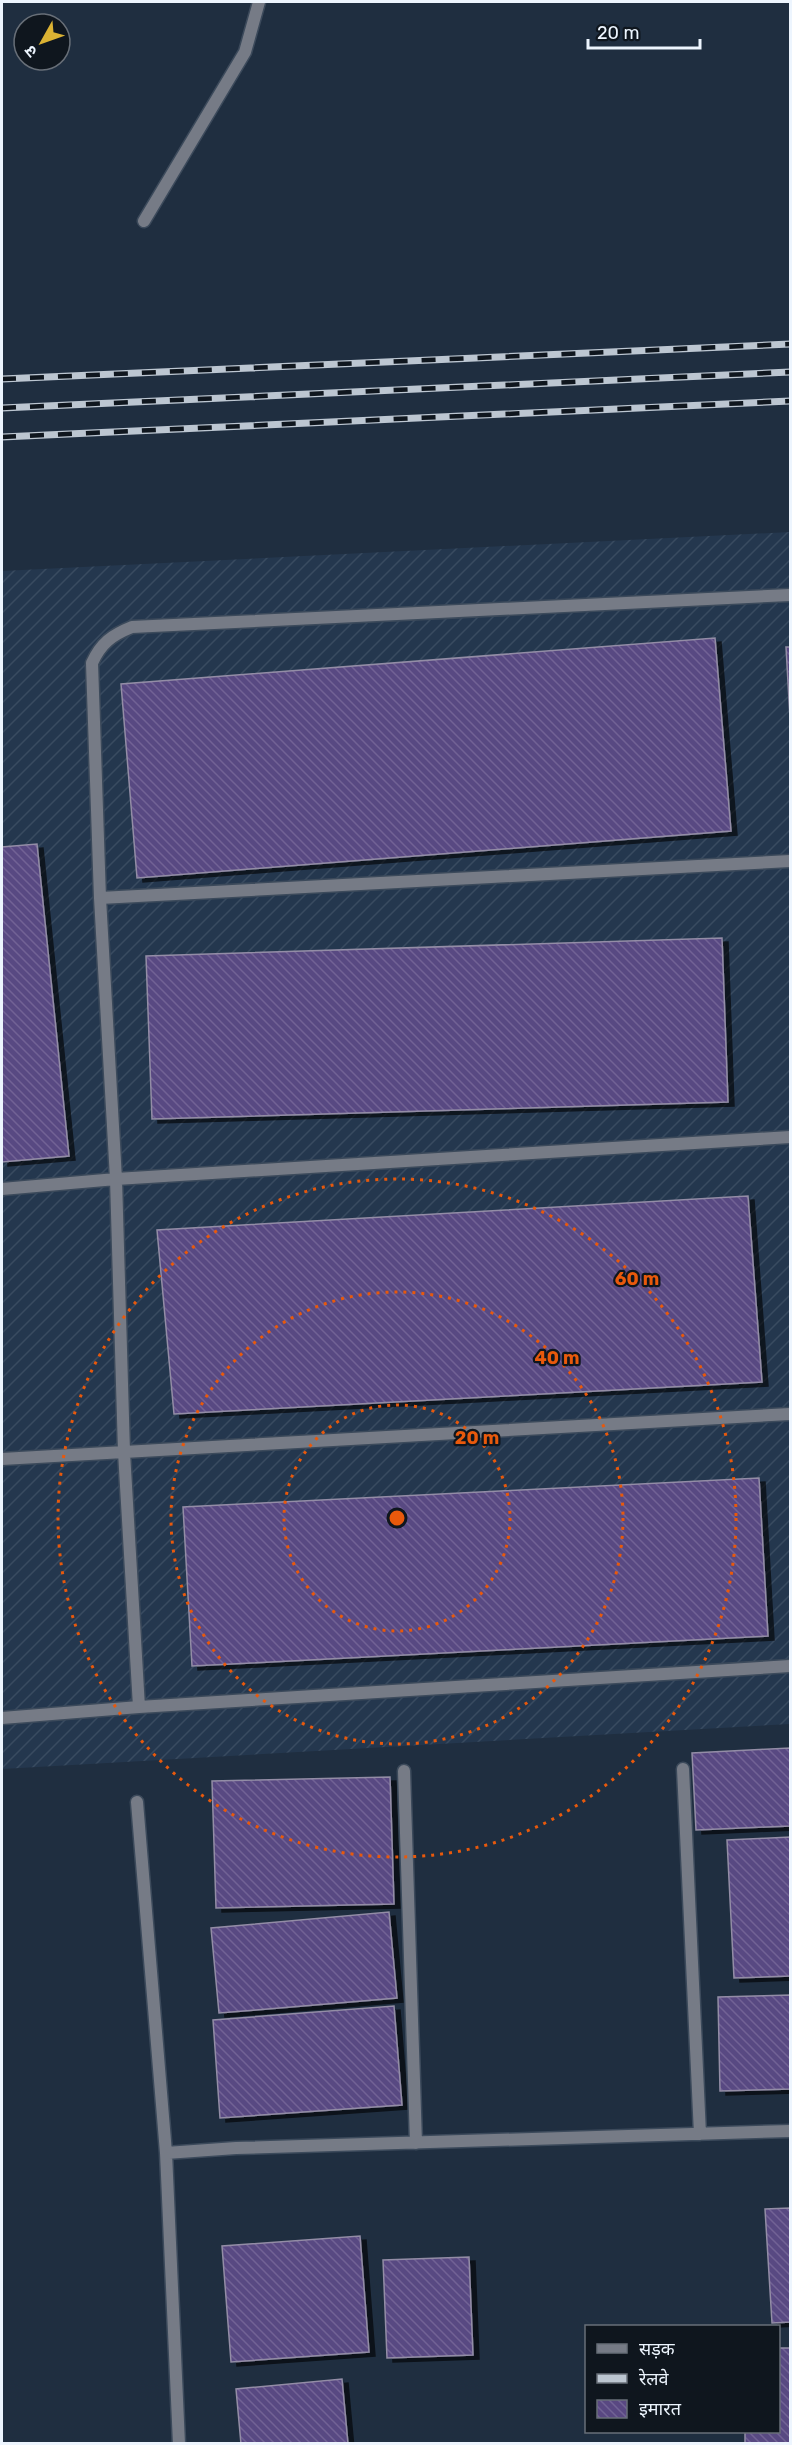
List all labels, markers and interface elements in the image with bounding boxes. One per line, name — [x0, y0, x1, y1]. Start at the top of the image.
north arrow — [12, 12, 72, 72]
scale bar — [588, 12, 700, 50]
text: 20 m — [597, 22, 639, 44]
text: उ — [20, 41, 41, 61]
text: 60 m — [615, 1268, 659, 1290]
text: 40 m — [535, 1347, 579, 1369]
text: 20 m — [455, 1427, 499, 1449]
centre of rings — [387, 1508, 407, 1528]
legend — [585, 2325, 780, 2433]
text: सड़क — [639, 2338, 676, 2360]
text: रेलवे — [638, 2368, 670, 2390]
text: इमारत — [639, 2398, 682, 2420]

